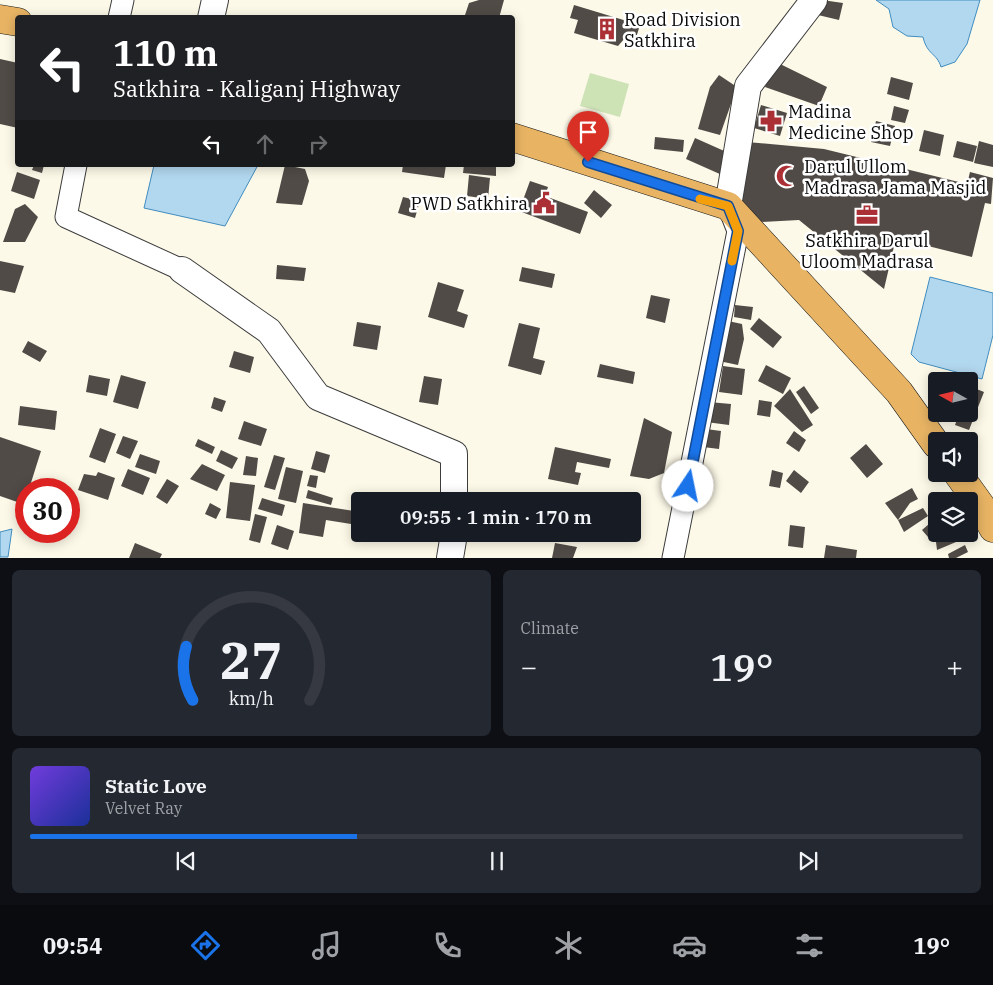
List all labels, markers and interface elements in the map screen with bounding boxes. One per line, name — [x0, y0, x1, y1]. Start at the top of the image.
place label: Road Division Satkhira — [624, 8, 741, 52]
building icon: Road Division Satkhira — [594, 16, 620, 42]
text: 110 m — [113, 30, 218, 76]
icon: left — [30, 35, 95, 100]
text: Satkhira - Kaliganj Highway — [113, 74, 400, 103]
place label: Madina Medicine Shop — [788, 100, 913, 144]
pharmacy icon: Madina Medicine Shop — [758, 108, 784, 134]
pin — [567, 111, 609, 162]
icon: arrive — [574, 118, 602, 146]
icon: left — [198, 130, 226, 158]
icon: ahead — [251, 130, 279, 158]
icon: right — [304, 130, 332, 158]
place label: Darul Ullom Madrasa Jama Masjid — [804, 155, 987, 199]
mosque icon: Darul Ullom Madrasa Jama Masjid — [774, 163, 800, 189]
public building icon: PWD Satkhira — [531, 190, 557, 216]
place label: PWD Satkhira — [411, 192, 528, 215]
office icon: Satkhira Darul Uloom Madrasa — [854, 202, 880, 228]
place label: Satkhira Darul Uloom Madrasa — [800, 229, 934, 273]
north arrow — [928, 372, 978, 422]
map controls — [928, 372, 978, 542]
button: sound — [928, 432, 978, 482]
position arrow — [661, 459, 713, 511]
speed limit sign: 30 — [15, 478, 80, 543]
button: layers — [928, 492, 978, 542]
text: 09:55 · 1 min · 170 m — [400, 505, 592, 529]
text: Climate — [521, 618, 579, 638]
text: 27 — [220, 626, 282, 693]
text: 19° — [710, 642, 773, 691]
text: − — [521, 648, 537, 685]
text: + — [946, 648, 963, 685]
text: km/h — [229, 687, 274, 710]
text: Static Love — [105, 774, 207, 798]
text: Velvet Ray — [105, 798, 182, 818]
icon: previous — [172, 847, 200, 875]
icon: pause — [483, 847, 511, 875]
icon: next — [794, 847, 822, 875]
icon: directions — [188, 928, 223, 963]
icon: music — [309, 928, 344, 963]
icon: phone — [430, 928, 465, 963]
icon: climate — [551, 928, 586, 963]
icon: car — [672, 928, 707, 963]
icon: filters — [792, 928, 827, 963]
text: 09:54 — [43, 931, 102, 960]
text: 19° — [913, 931, 950, 960]

